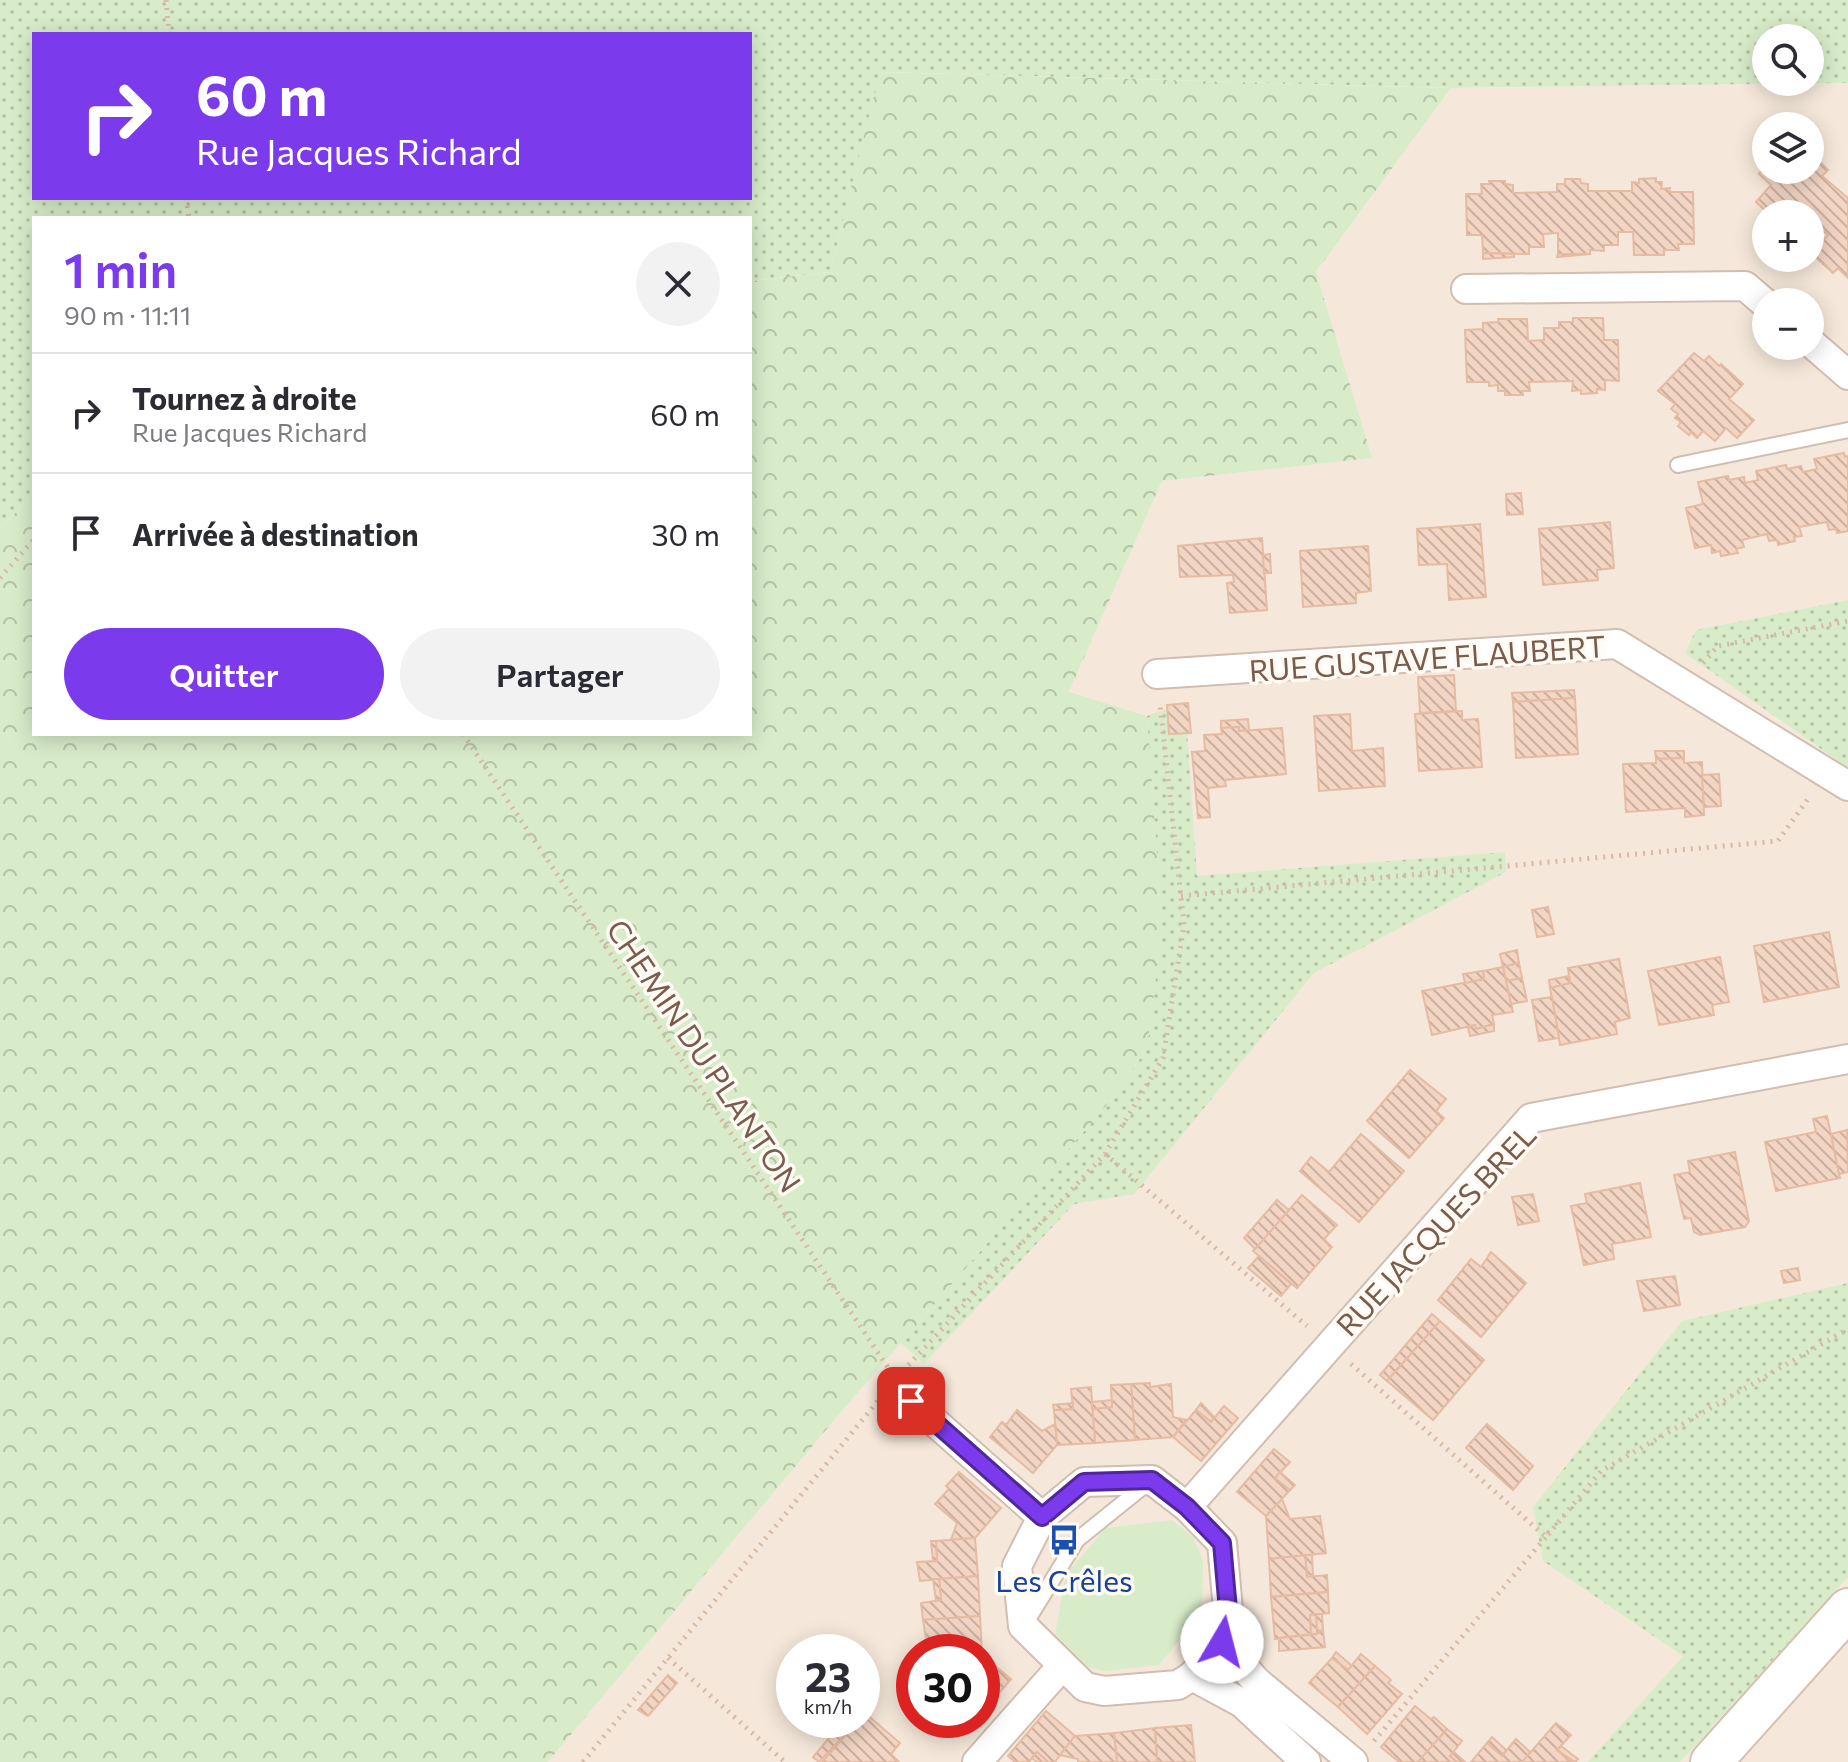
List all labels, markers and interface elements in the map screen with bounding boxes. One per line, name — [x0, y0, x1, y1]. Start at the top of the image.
map controls — [1752, 24, 1824, 360]
button: search — [1752, 24, 1824, 96]
text: 60 m — [196, 59, 327, 128]
icon: right — [64, 64, 168, 168]
button: layers — [1752, 112, 1824, 184]
text: Rue Jacques Richard — [196, 128, 522, 172]
button: + — [1752, 200, 1824, 272]
text: 1 min — [64, 239, 177, 298]
button: close — [636, 242, 720, 326]
button: − — [1752, 288, 1824, 360]
text: 90 m · 11:11 — [64, 299, 191, 330]
text: Tournez à droite — [132, 379, 356, 416]
icon: right — [64, 391, 108, 435]
text: 60 m — [650, 395, 720, 432]
text: Rue Jacques Richard — [132, 416, 367, 447]
icon: arrive — [64, 511, 108, 555]
text: Arrivée à destination — [132, 515, 419, 552]
text: 30 m — [651, 515, 720, 552]
street label: RUE GUSTAVE FLAUBERT — [1247, 626, 1607, 688]
button: Quitter — [64, 628, 384, 720]
button: Partager — [400, 628, 720, 720]
street label: CHEMIN DU PLANTON — [600, 912, 810, 1198]
street label: RUE JACQUES BREL — [1327, 1115, 1543, 1343]
pin — [877, 1367, 945, 1435]
icon: arrive — [889, 1379, 933, 1423]
bus stop icon: Les Crêles — [1047, 1523, 1081, 1557]
place label: Les Crêles — [995, 1561, 1133, 1598]
position arrow — [1180, 1600, 1264, 1684]
speed limit sign: 30 — [896, 1634, 1000, 1738]
text: 23 — [805, 1651, 851, 1700]
text: km/h — [804, 1694, 852, 1718]

